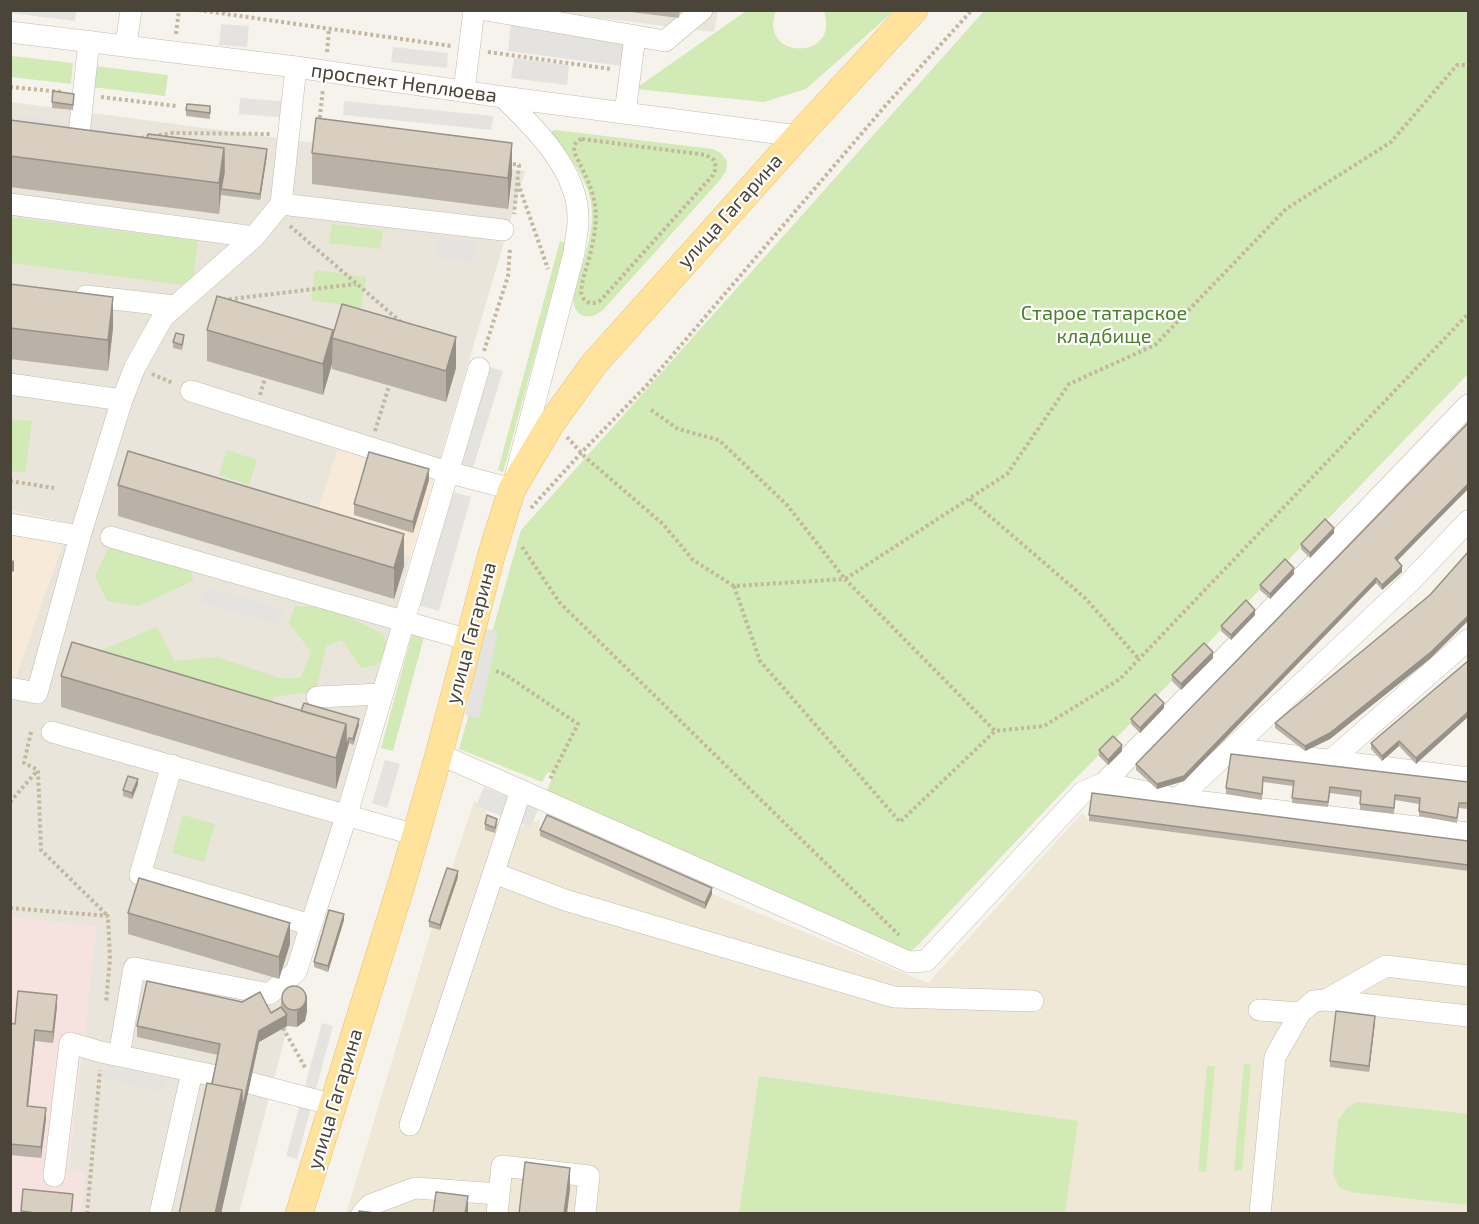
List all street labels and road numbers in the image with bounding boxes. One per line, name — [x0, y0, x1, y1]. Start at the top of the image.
street label: проспект Неплюева — [310, 58, 498, 108]
street label: улица Гагарина — [672, 149, 788, 273]
street label: улица Гагарина — [441, 559, 501, 707]
street label: улица Гагарина — [302, 1026, 368, 1172]

